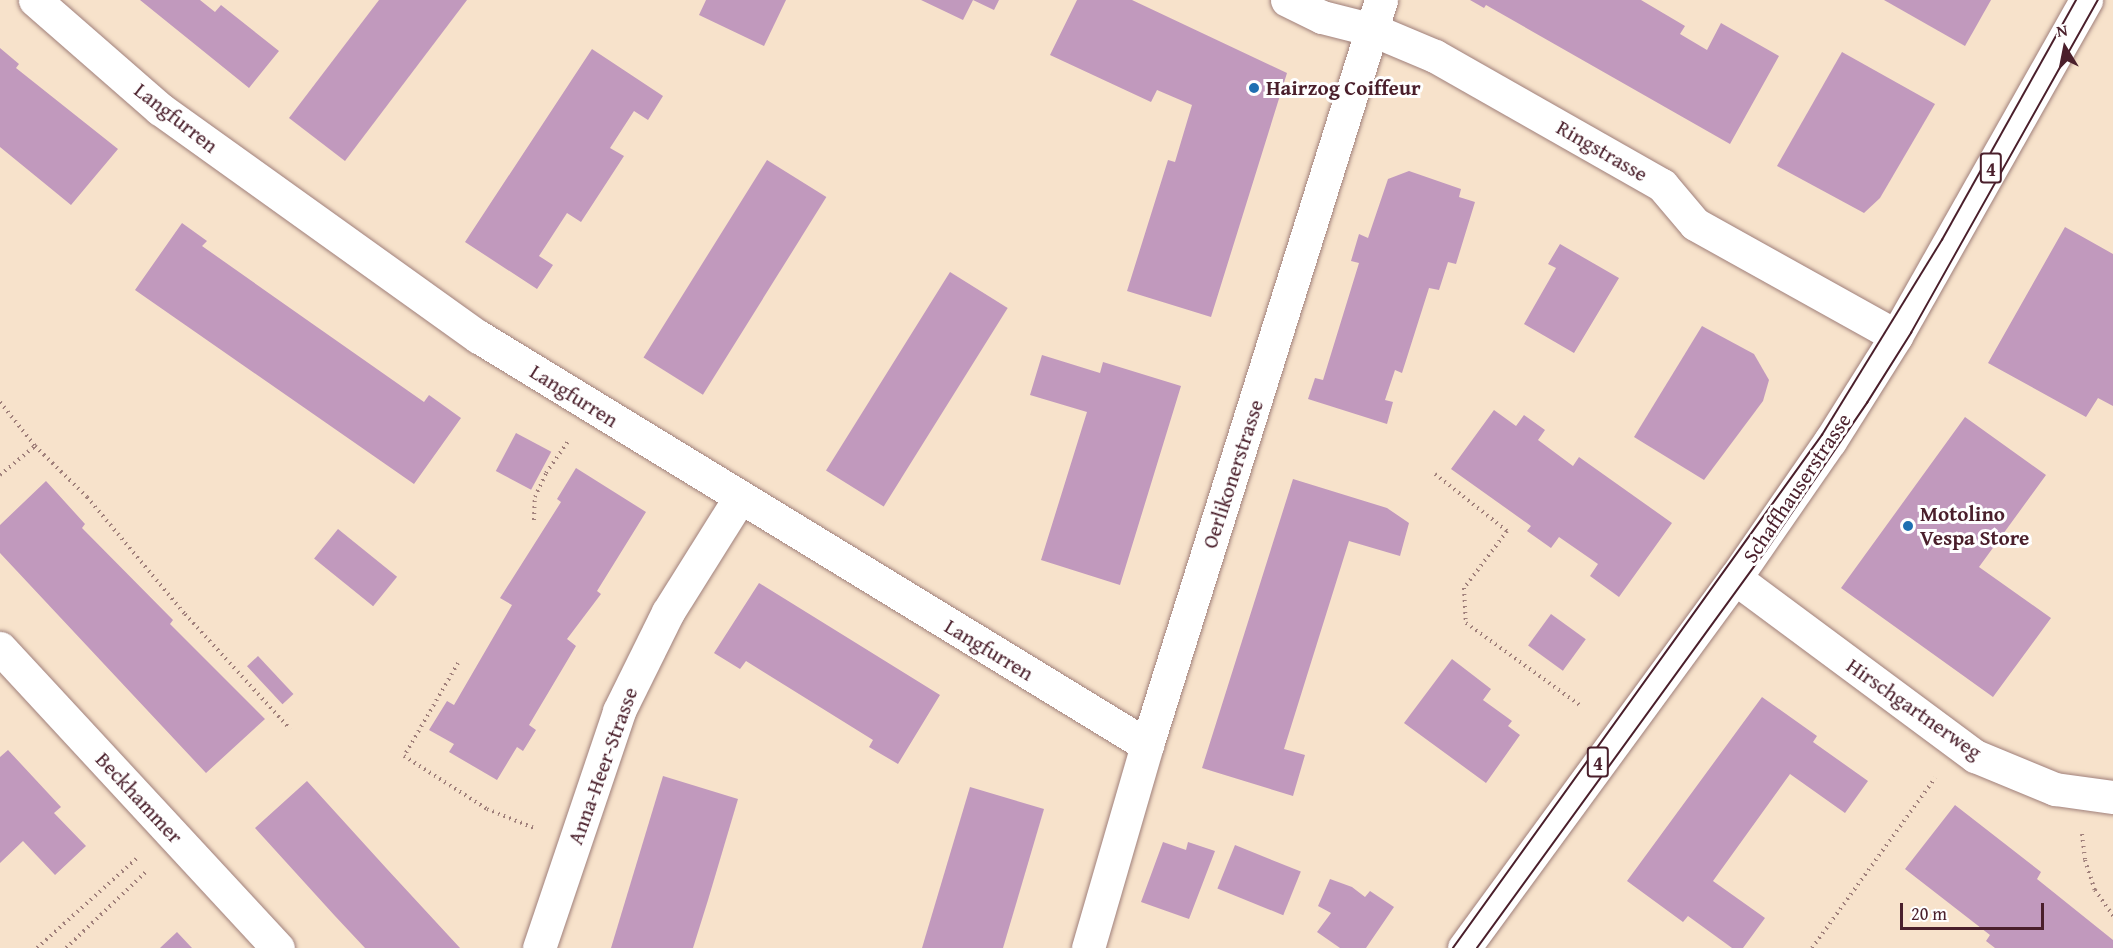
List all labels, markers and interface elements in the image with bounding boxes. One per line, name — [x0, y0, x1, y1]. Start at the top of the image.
north arrow — [2035, 18, 2095, 78]
text: N — [2055, 18, 2069, 43]
place label: Hairzog Coiffeur — [1266, 75, 1421, 101]
street label: Langfurren — [129, 78, 223, 158]
marker: Hairzog Coiffeur — [1247, 81, 1261, 95]
street label: Ringstrasse — [1552, 115, 1652, 187]
road number: 4 — [1979, 151, 2003, 185]
street label: Langfurren — [525, 359, 623, 433]
street label: Oerlikonerstrasse — [1197, 396, 1269, 552]
street label: Schaffhauserstrasse — [1738, 408, 1856, 568]
place label: Motolino Vespa Store — [1920, 501, 2029, 551]
marker: Motolino Vespa Store — [1901, 519, 1915, 533]
street label: Langfurren — [940, 614, 1038, 686]
street label: Hirschgartnerweg — [1842, 653, 1986, 765]
street label: Anna-Heer-Strasse — [563, 684, 643, 848]
road number: 4 — [1586, 745, 1610, 779]
street label: Beckhammer — [90, 747, 188, 849]
scale bar — [1903, 891, 2047, 929]
text: 20 m — [1911, 900, 1947, 927]

